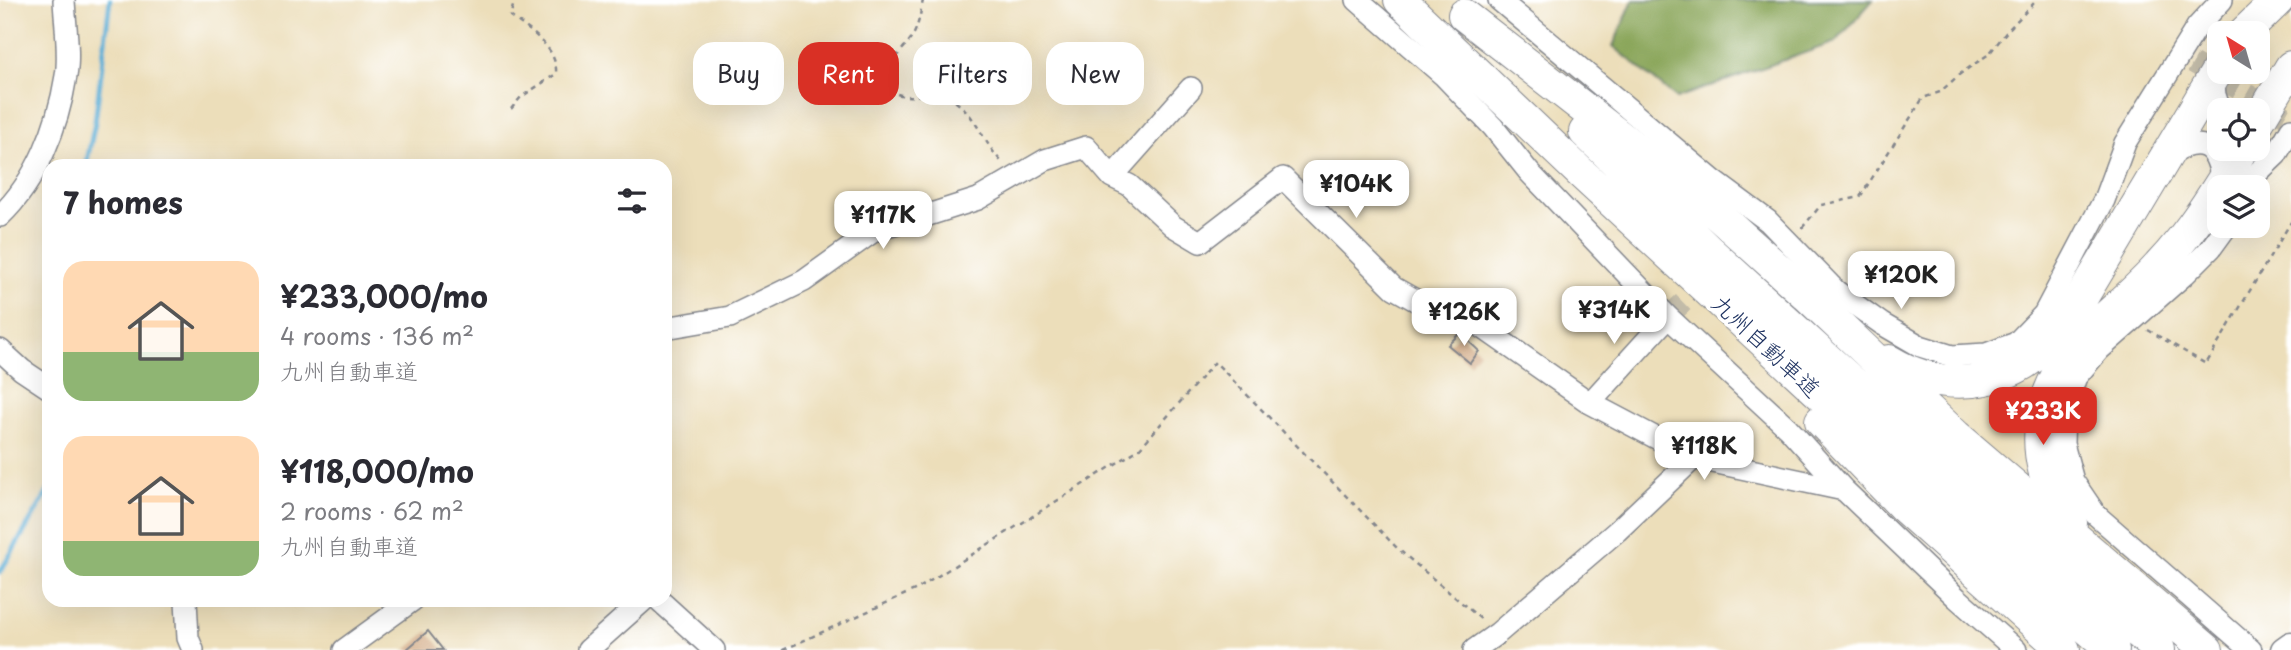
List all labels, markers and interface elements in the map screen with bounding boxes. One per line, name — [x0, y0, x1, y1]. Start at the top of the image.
north arrow — [2207, 21, 2270, 84]
map controls — [2207, 21, 2270, 238]
chip: Buy — [693, 42, 784, 105]
chip: Rent — [798, 42, 899, 105]
chip: Filters — [913, 42, 1032, 105]
chip: New — [1046, 42, 1144, 105]
button: locate — [2207, 98, 2270, 161]
pin: ¥104K — [1307, 160, 1405, 220]
text: ¥104K — [1319, 165, 1393, 200]
button: layers — [2207, 175, 2270, 238]
text: 7 homes — [63, 179, 183, 224]
icon: filters — [613, 182, 651, 220]
pin: ¥117K — [834, 191, 932, 251]
text: ¥117K — [850, 196, 916, 231]
pin: ¥120K — [1852, 252, 1950, 311]
text: ¥120K — [1864, 256, 1938, 291]
text: ¥233,000/mo — [280, 273, 488, 318]
street label: 九州自動車道 — [1705, 285, 1829, 405]
pin: ¥314K — [1565, 286, 1663, 346]
pin: ¥126K — [1415, 288, 1513, 348]
icon: home — [119, 289, 203, 373]
text: ¥314K — [1578, 291, 1650, 326]
text: ¥126K — [1428, 293, 1500, 328]
text: 4 rooms · 136 m² — [280, 318, 474, 353]
text: 九州自動車道 — [280, 353, 418, 388]
pin: ¥233K — [1994, 388, 2092, 447]
text: ¥233K — [2005, 392, 2081, 427]
pin: ¥118K — [1655, 422, 1753, 482]
text: ¥118K — [1671, 427, 1737, 462]
text: ¥118,000/mo — [280, 448, 474, 493]
icon: home — [119, 464, 203, 548]
text: 2 rooms · 62 m² — [280, 493, 464, 528]
text: 九州自動車道 — [280, 528, 418, 563]

